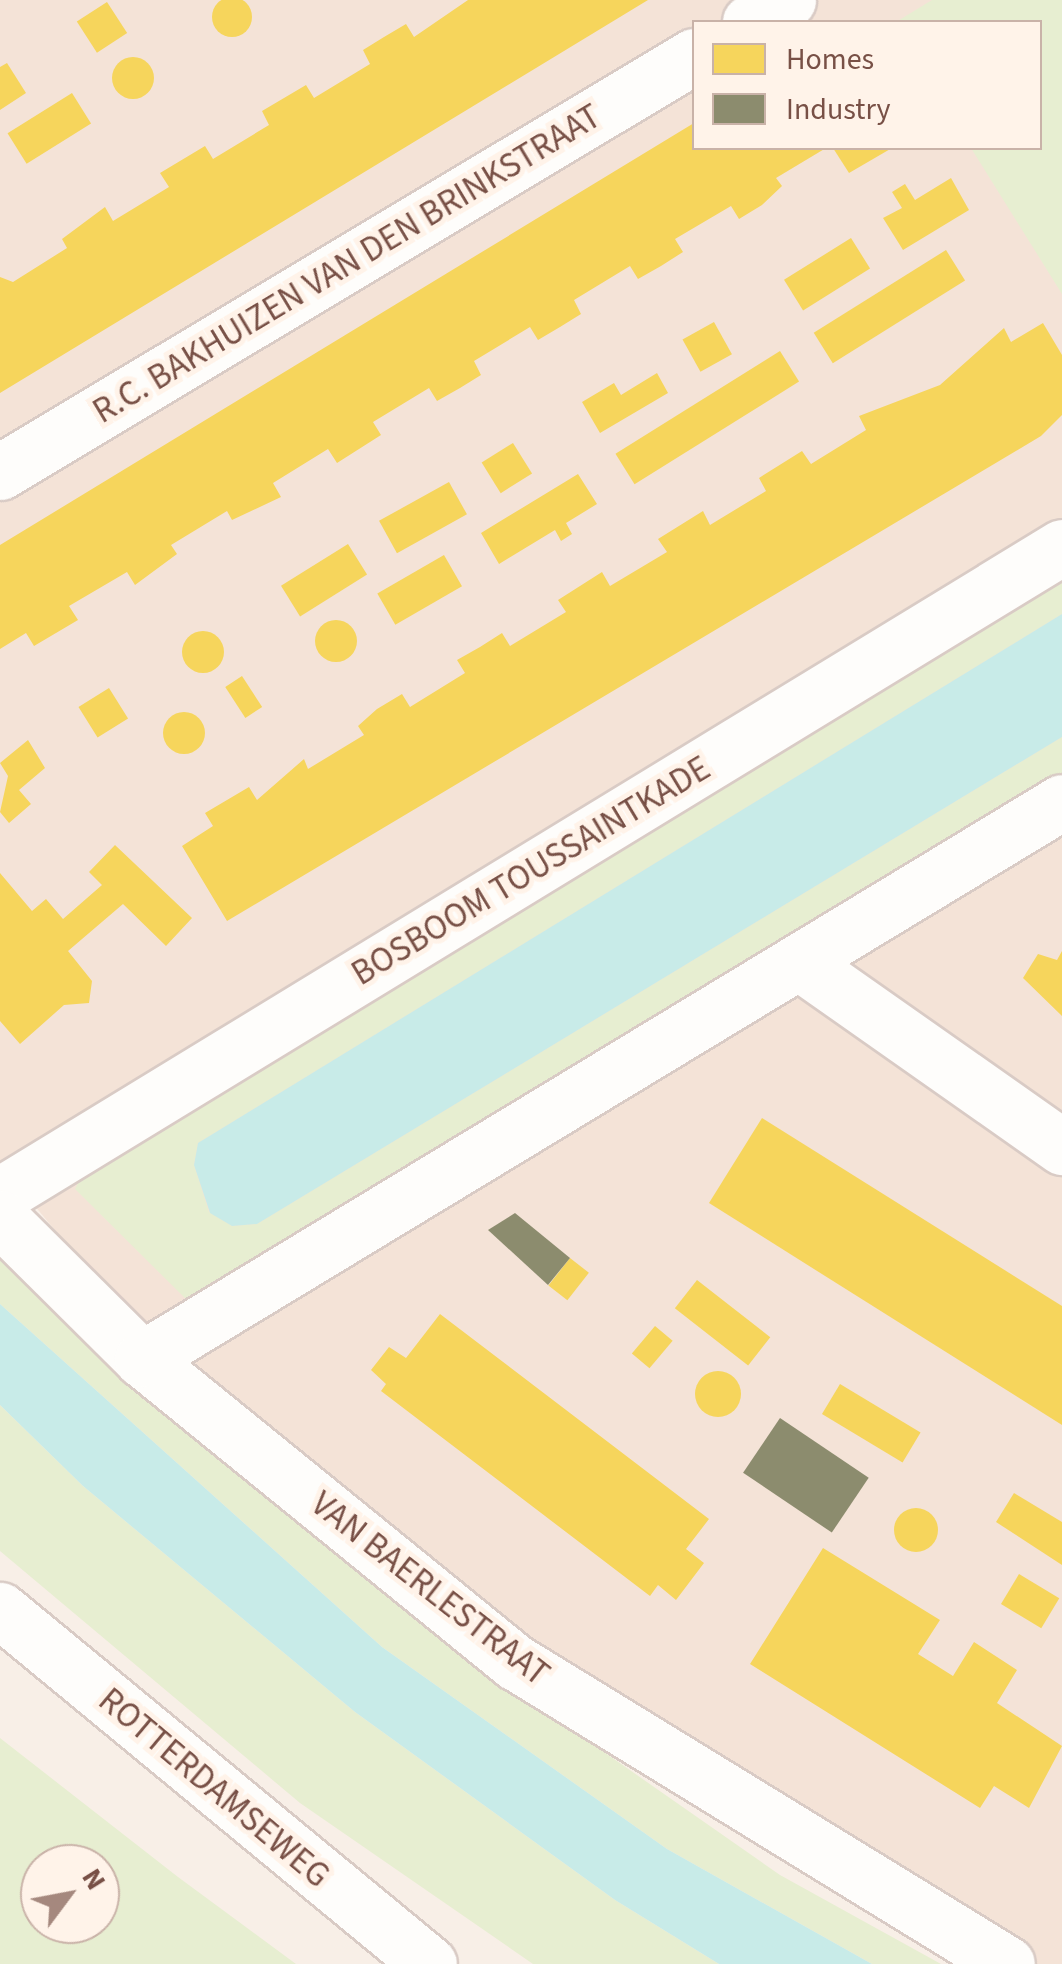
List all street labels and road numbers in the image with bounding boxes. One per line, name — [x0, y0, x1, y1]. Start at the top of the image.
street label: R.C. BAKHUIZEN VAN DEN BRINKSTRAAT — [85, 95, 609, 433]
street label: BOSBOOM TOUSSAINTKADE — [344, 747, 718, 995]
street label: VAN BAERLESTRAAT — [303, 1483, 557, 1695]
street label: ROTTERDAMSEWEG — [90, 1679, 338, 1897]

